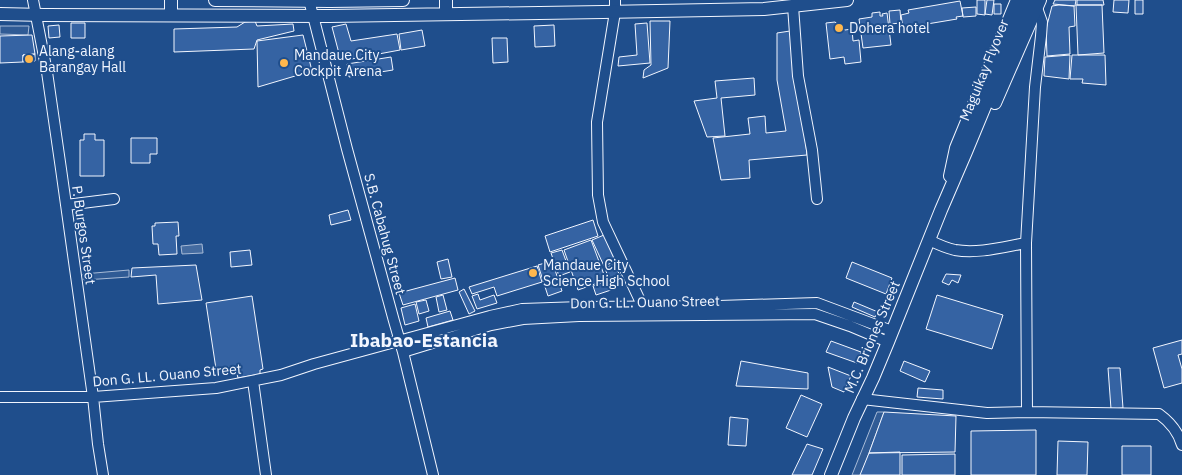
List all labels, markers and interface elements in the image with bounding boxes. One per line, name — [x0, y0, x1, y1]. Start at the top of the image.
street label: Maguikay Flyover — [955, 16, 1013, 124]
place label: Dohera hotel — [849, 19, 930, 37]
marker: Dohera hotel — [833, 22, 845, 34]
place label: Alang-alang Barangay Hall — [39, 42, 126, 76]
place label: Mandaue City Cockpit Arena — [294, 46, 382, 80]
marker: Alang-alang Barangay Hall — [23, 53, 35, 65]
marker: Mandaue City Cockpit Arena — [278, 57, 290, 69]
street label: S.B. Cabahug Street — [360, 171, 410, 297]
street label: P. Burgos Street — [68, 184, 100, 286]
place label: Mandaue City Science High School — [543, 256, 670, 290]
marker: Mandaue City Science High School — [527, 267, 539, 279]
street label: M.C. Briones Street — [840, 278, 904, 396]
street label: Don G. LL. Ouano Street — [570, 292, 720, 312]
district label: Ibabao-Estancia — [350, 328, 498, 352]
street label: Don G. LL. Ouano Street — [92, 360, 242, 390]

